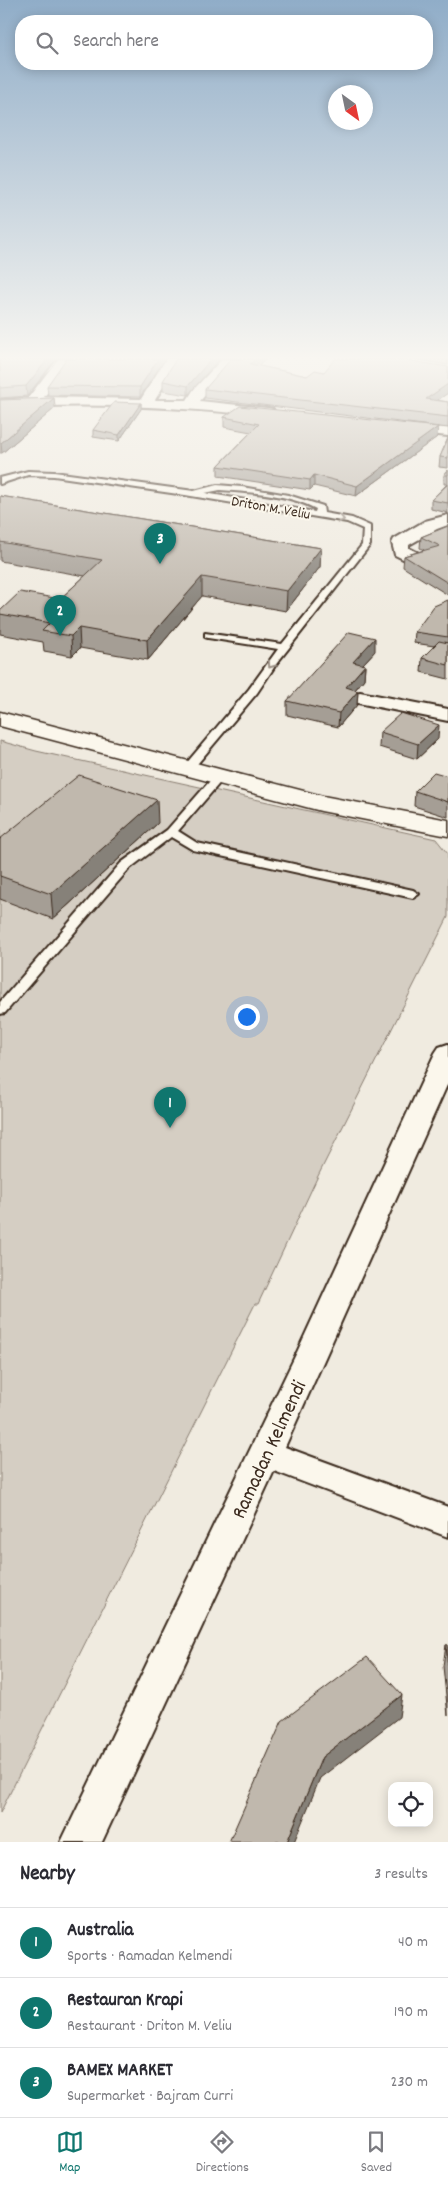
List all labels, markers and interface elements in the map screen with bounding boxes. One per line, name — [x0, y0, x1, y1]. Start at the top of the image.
search box — [15, 15, 433, 70]
icon: search — [33, 29, 61, 57]
text: Search here — [73, 29, 159, 56]
north arrow — [328, 85, 373, 130]
street label: Driton M. Veliu — [229, 491, 312, 527]
one-way arrow — [337, 513, 346, 524]
pin: 3 — [144, 523, 176, 564]
pin: 2 — [44, 595, 76, 636]
one-way arrow — [268, 659, 277, 668]
your location — [234, 1004, 260, 1030]
pin: 1 — [154, 1087, 186, 1128]
street label: Ramadan Kelmendi — [226, 1376, 316, 1524]
map controls — [388, 1782, 433, 1827]
button: locate — [388, 1782, 433, 1827]
text: Nearby — [20, 1860, 75, 1890]
text: 3 results — [374, 1863, 428, 1886]
text: Australia — [67, 1918, 133, 1945]
text: 1 — [34, 1931, 38, 1954]
text: 40 m — [398, 1931, 428, 1954]
text: Sports · Ramadan Kelmendi — [67, 1945, 232, 1968]
text: Restauran Krapi — [67, 1988, 183, 2015]
text: 2 — [33, 2001, 40, 2024]
text: 190 m — [394, 2001, 428, 2024]
text: Restaurant · Driton M. Veliu — [67, 2015, 232, 2038]
text: BAMEX MARKET — [67, 2058, 173, 2085]
text: 3 — [32, 2071, 40, 2094]
text: 230 m — [391, 2071, 428, 2094]
text: Supermarket · Bajram Curri — [67, 2085, 233, 2108]
tab: Map — [56, 2128, 84, 2178]
tab: Directions — [196, 2128, 249, 2178]
tab: Saved — [361, 2128, 392, 2178]

